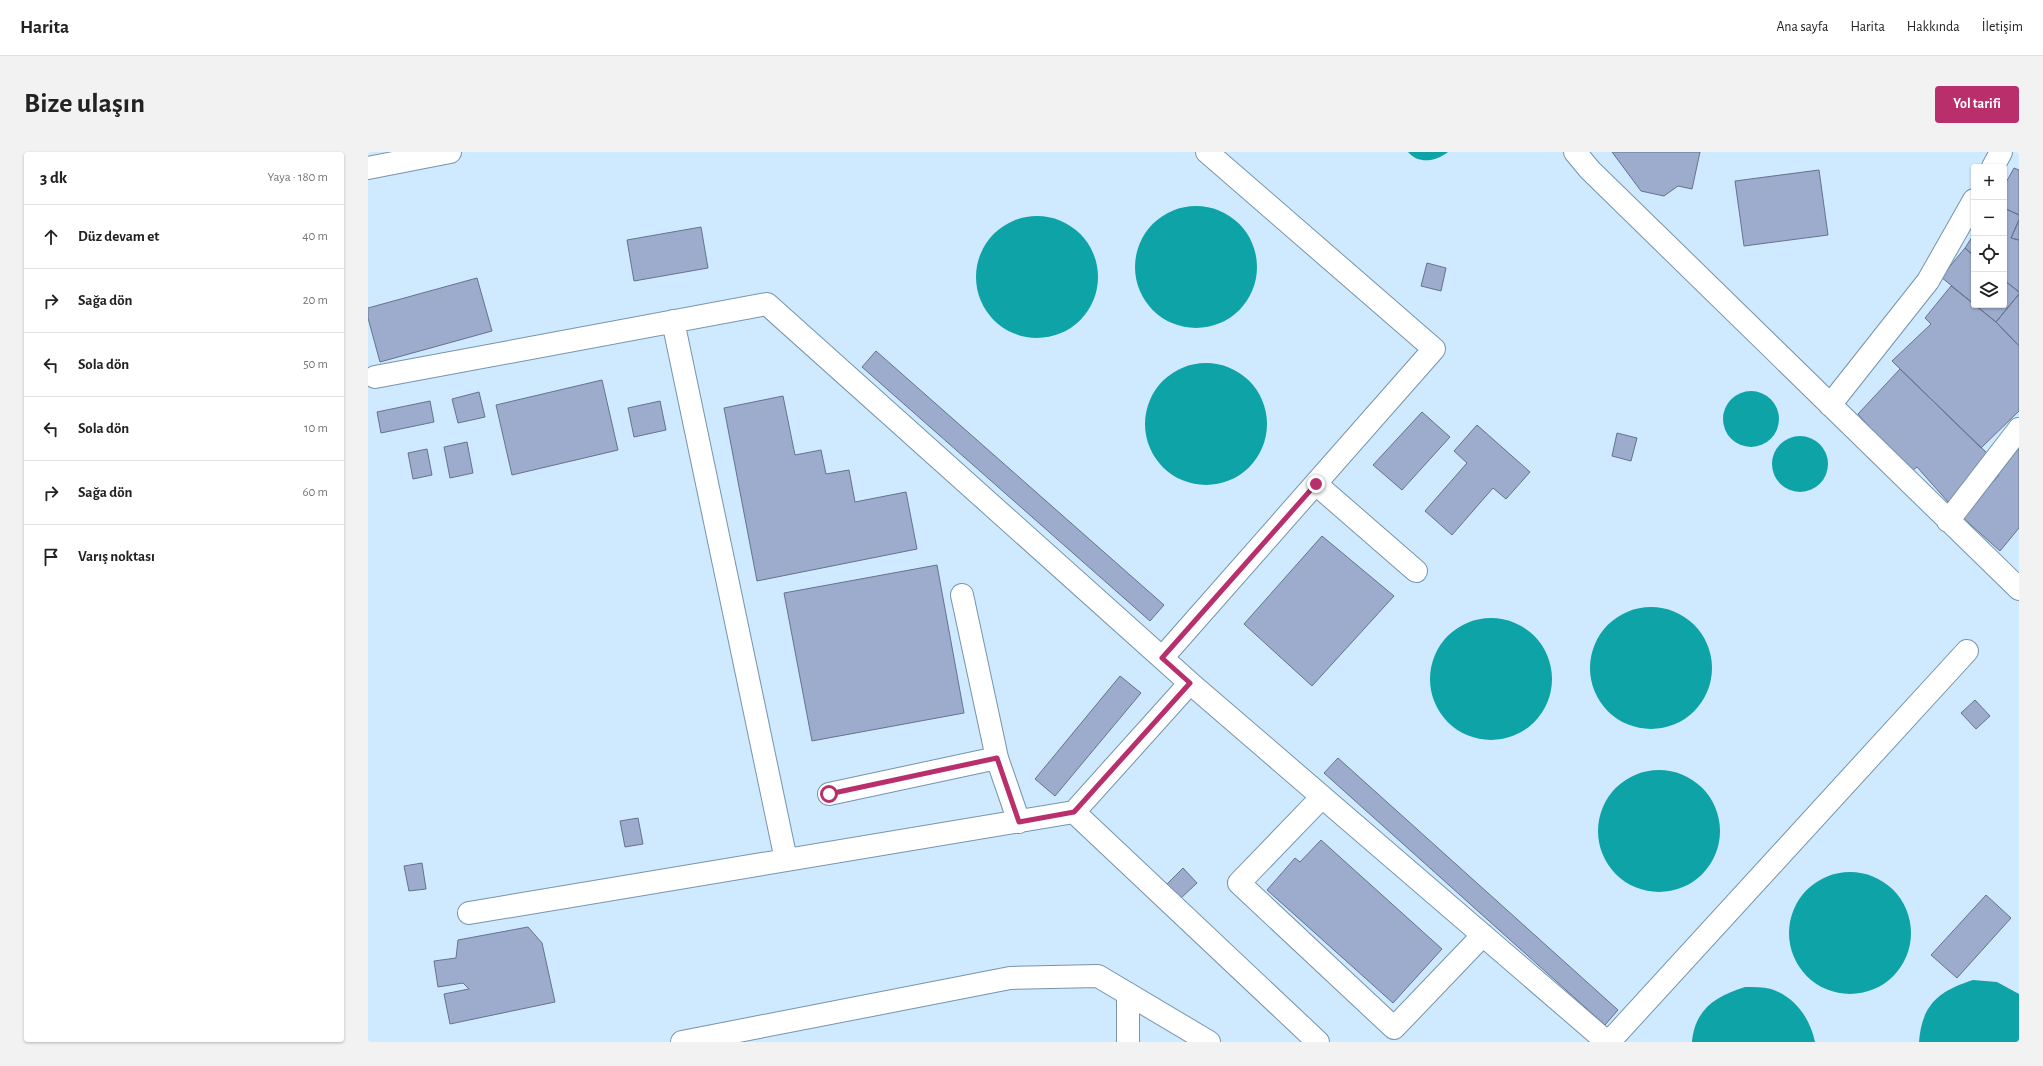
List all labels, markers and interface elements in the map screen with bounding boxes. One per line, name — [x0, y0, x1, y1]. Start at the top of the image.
text: Harita — [20, 18, 69, 37]
text: Ana sayfa — [1776, 20, 1828, 34]
text: Harita — [1850, 20, 1885, 34]
text: Hakkında — [1907, 20, 1960, 34]
text: İletişim — [1982, 20, 2023, 34]
button: Yol tarifi — [1935, 86, 2019, 123]
text: Bize ulaşın — [24, 90, 145, 118]
map controls — [1971, 164, 2007, 308]
button: + — [1971, 164, 2007, 200]
text: 3 dk — [40, 169, 67, 186]
text: Yaya · 180 m — [267, 171, 328, 184]
button: − — [1971, 200, 2007, 236]
icon: ahead — [40, 226, 62, 248]
text: Düz devam et — [78, 229, 159, 244]
text: 40 m — [302, 230, 328, 243]
button: locate — [1971, 236, 2007, 272]
button: layers — [1971, 272, 2007, 308]
icon: right — [40, 290, 62, 312]
text: Sağa dön — [78, 293, 132, 308]
text: 20 m — [303, 294, 328, 307]
icon: left — [40, 354, 62, 376]
text: Sola dön — [78, 357, 129, 372]
text: 50 m — [303, 358, 328, 371]
icon: left — [40, 418, 62, 440]
text: Sola dön — [78, 421, 129, 436]
text: 10 m — [304, 422, 328, 435]
route end — [1307, 475, 1325, 493]
icon: right — [40, 482, 62, 504]
text: Sağa dön — [78, 485, 132, 500]
text: 60 m — [302, 486, 328, 499]
icon: arrive — [40, 546, 62, 568]
text: Varış noktası — [78, 549, 155, 564]
route start — [820, 785, 838, 803]

